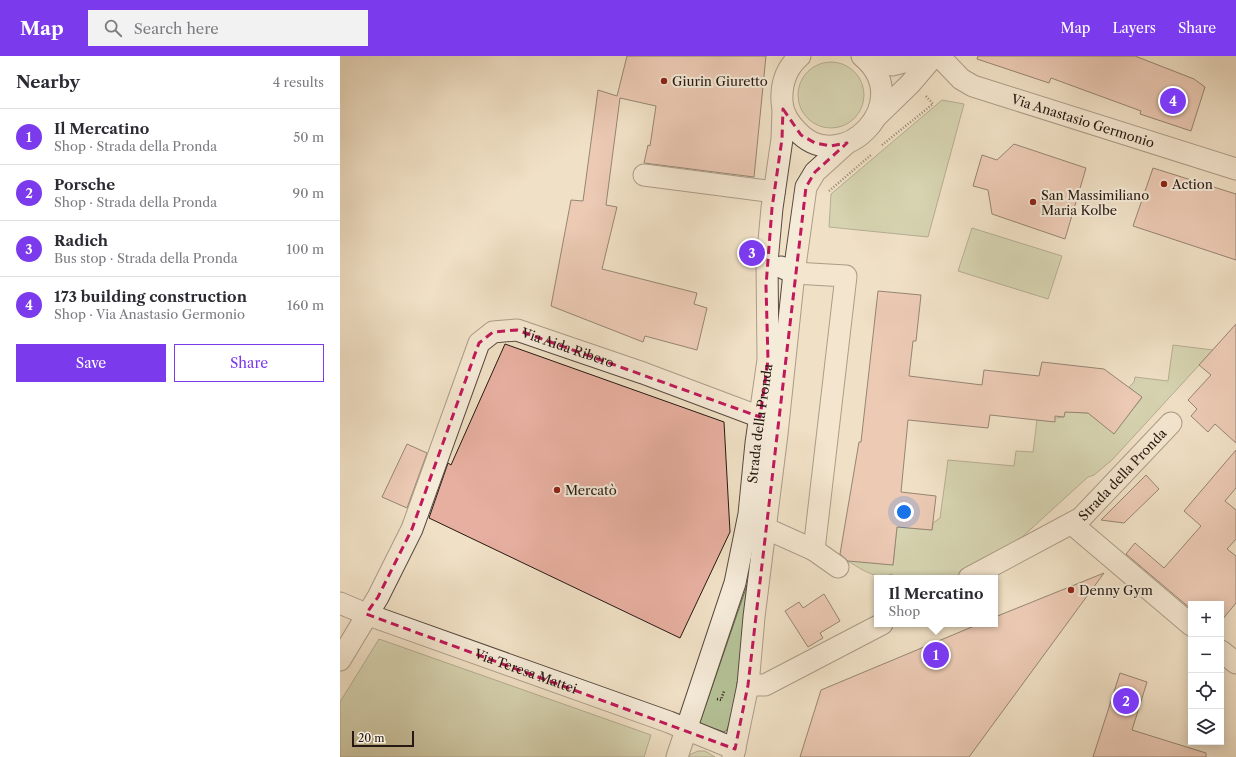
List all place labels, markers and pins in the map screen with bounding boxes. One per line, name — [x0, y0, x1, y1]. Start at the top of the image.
place label: Giurin Giuretto — [672, 73, 768, 89]
marker: Giurin Giuretto — [659, 76, 669, 86]
pin: 4 — [1160, 86, 1186, 116]
place label: Action — [1171, 176, 1213, 192]
marker: Action — [1159, 179, 1169, 189]
place label: San Massimiliano Maria Kolbe — [1041, 187, 1149, 218]
marker: San Massimiliano Maria Kolbe — [1028, 197, 1038, 207]
pin: 3 — [739, 238, 765, 268]
place label: Mercatò — [565, 482, 617, 498]
marker: Mercatò — [552, 485, 562, 495]
place label: Denny Gym — [1079, 582, 1153, 598]
marker: Denny Gym — [1066, 585, 1076, 595]
pin: 1 — [923, 640, 949, 670]
pin: 2 — [1113, 686, 1139, 716]

